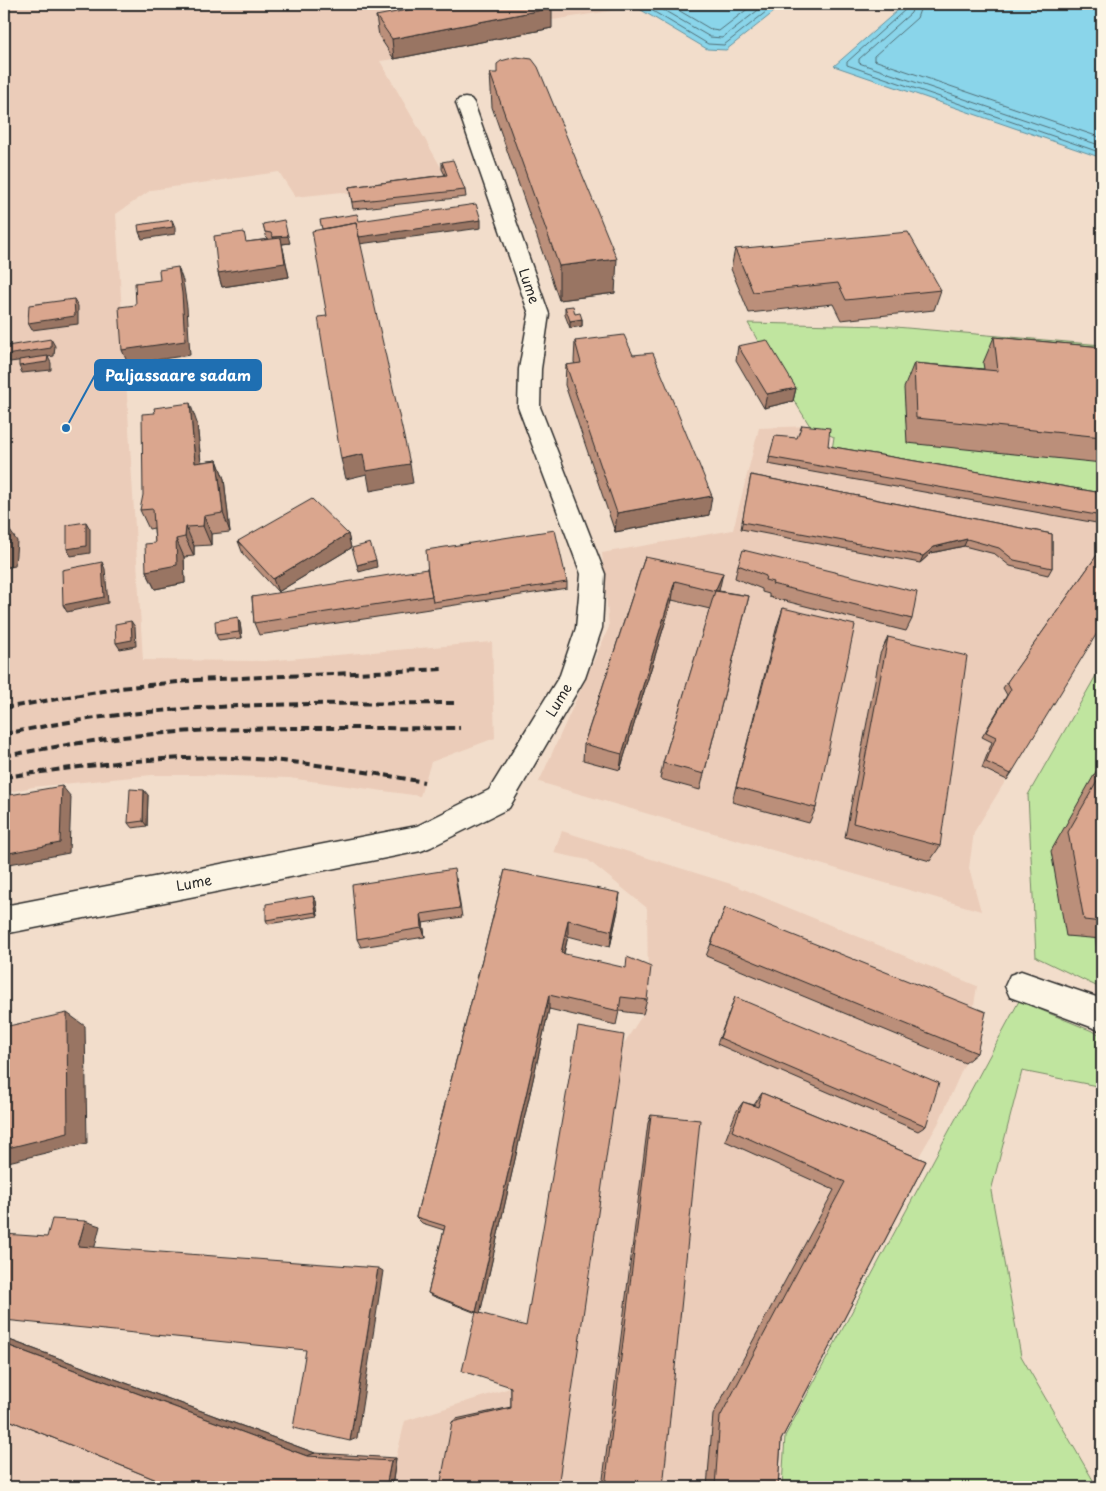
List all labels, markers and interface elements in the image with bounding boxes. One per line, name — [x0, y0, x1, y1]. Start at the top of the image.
street label: Lume — [514, 265, 545, 307]
callout: Paljassaare sadam — [95, 360, 261, 390]
text: Paljassaare sadam — [105, 363, 251, 386]
street label: Lume — [540, 679, 577, 721]
street label: Lume — [174, 869, 214, 896]

